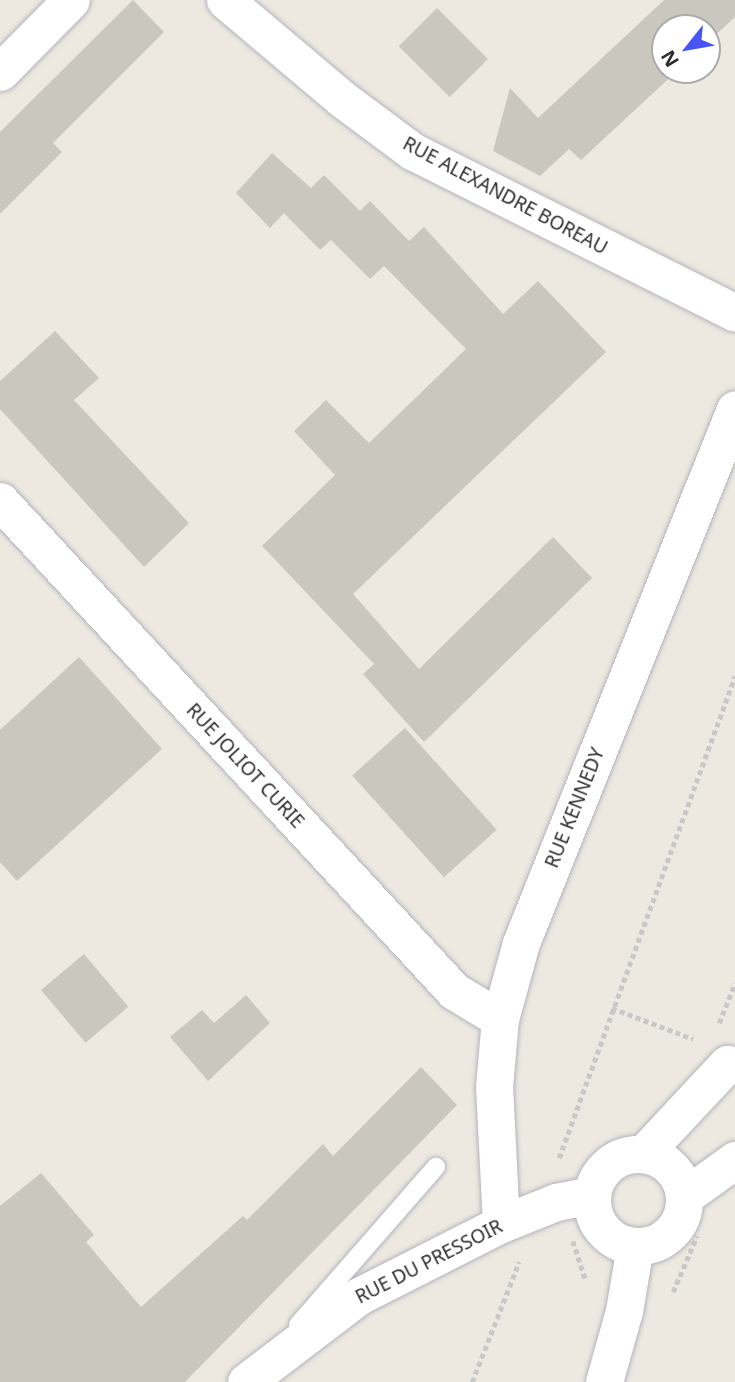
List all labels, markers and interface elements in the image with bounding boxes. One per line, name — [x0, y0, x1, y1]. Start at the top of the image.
north arrow — [651, 14, 721, 84]
text: N — [655, 45, 685, 72]
street label: RUE ALEXANDRE BOREAU — [399, 132, 611, 260]
street label: RUE JOLIOT CURIE — [181, 699, 309, 833]
street label: RUE KENNEDY — [541, 745, 609, 871]
street label: RUE DU PRESSOIR — [352, 1215, 506, 1309]

